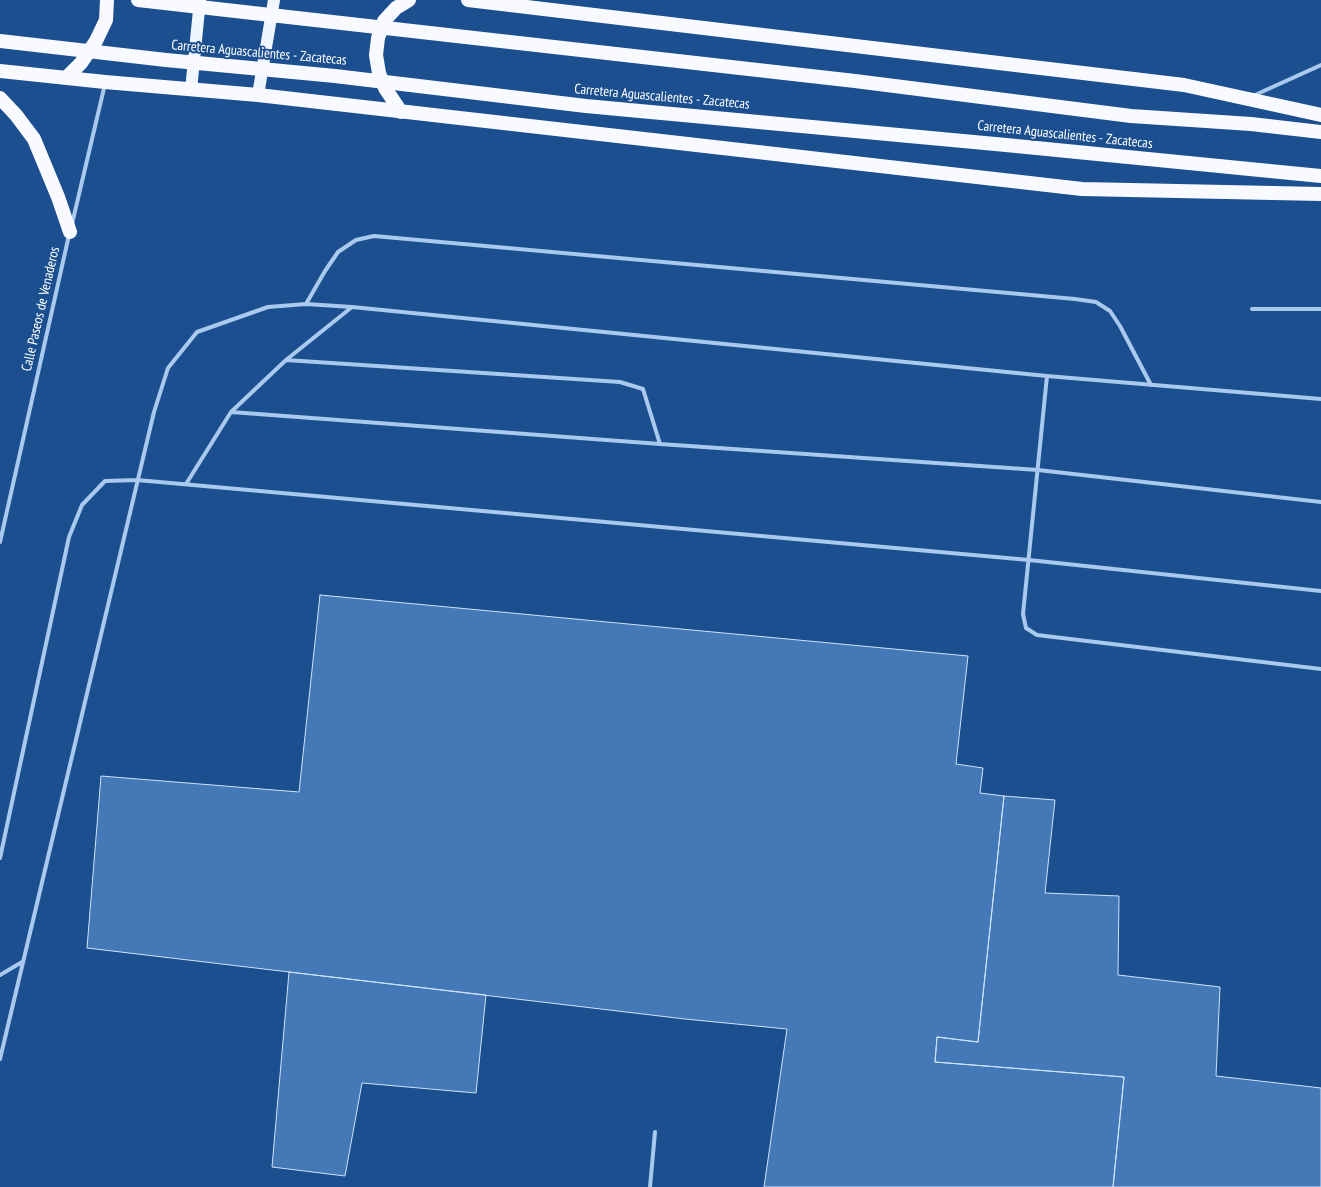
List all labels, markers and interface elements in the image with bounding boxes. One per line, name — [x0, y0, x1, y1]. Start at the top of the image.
street label: Carretera Aguascalientes - Zacatecas — [171, 37, 347, 69]
street label: Carretera Aguascalientes - Zacatecas — [574, 81, 750, 113]
street label: Carretera Aguascalientes - Zacatecas — [977, 117, 1153, 153]
street label: Calle Paseos de Venaderos — [18, 245, 64, 373]

